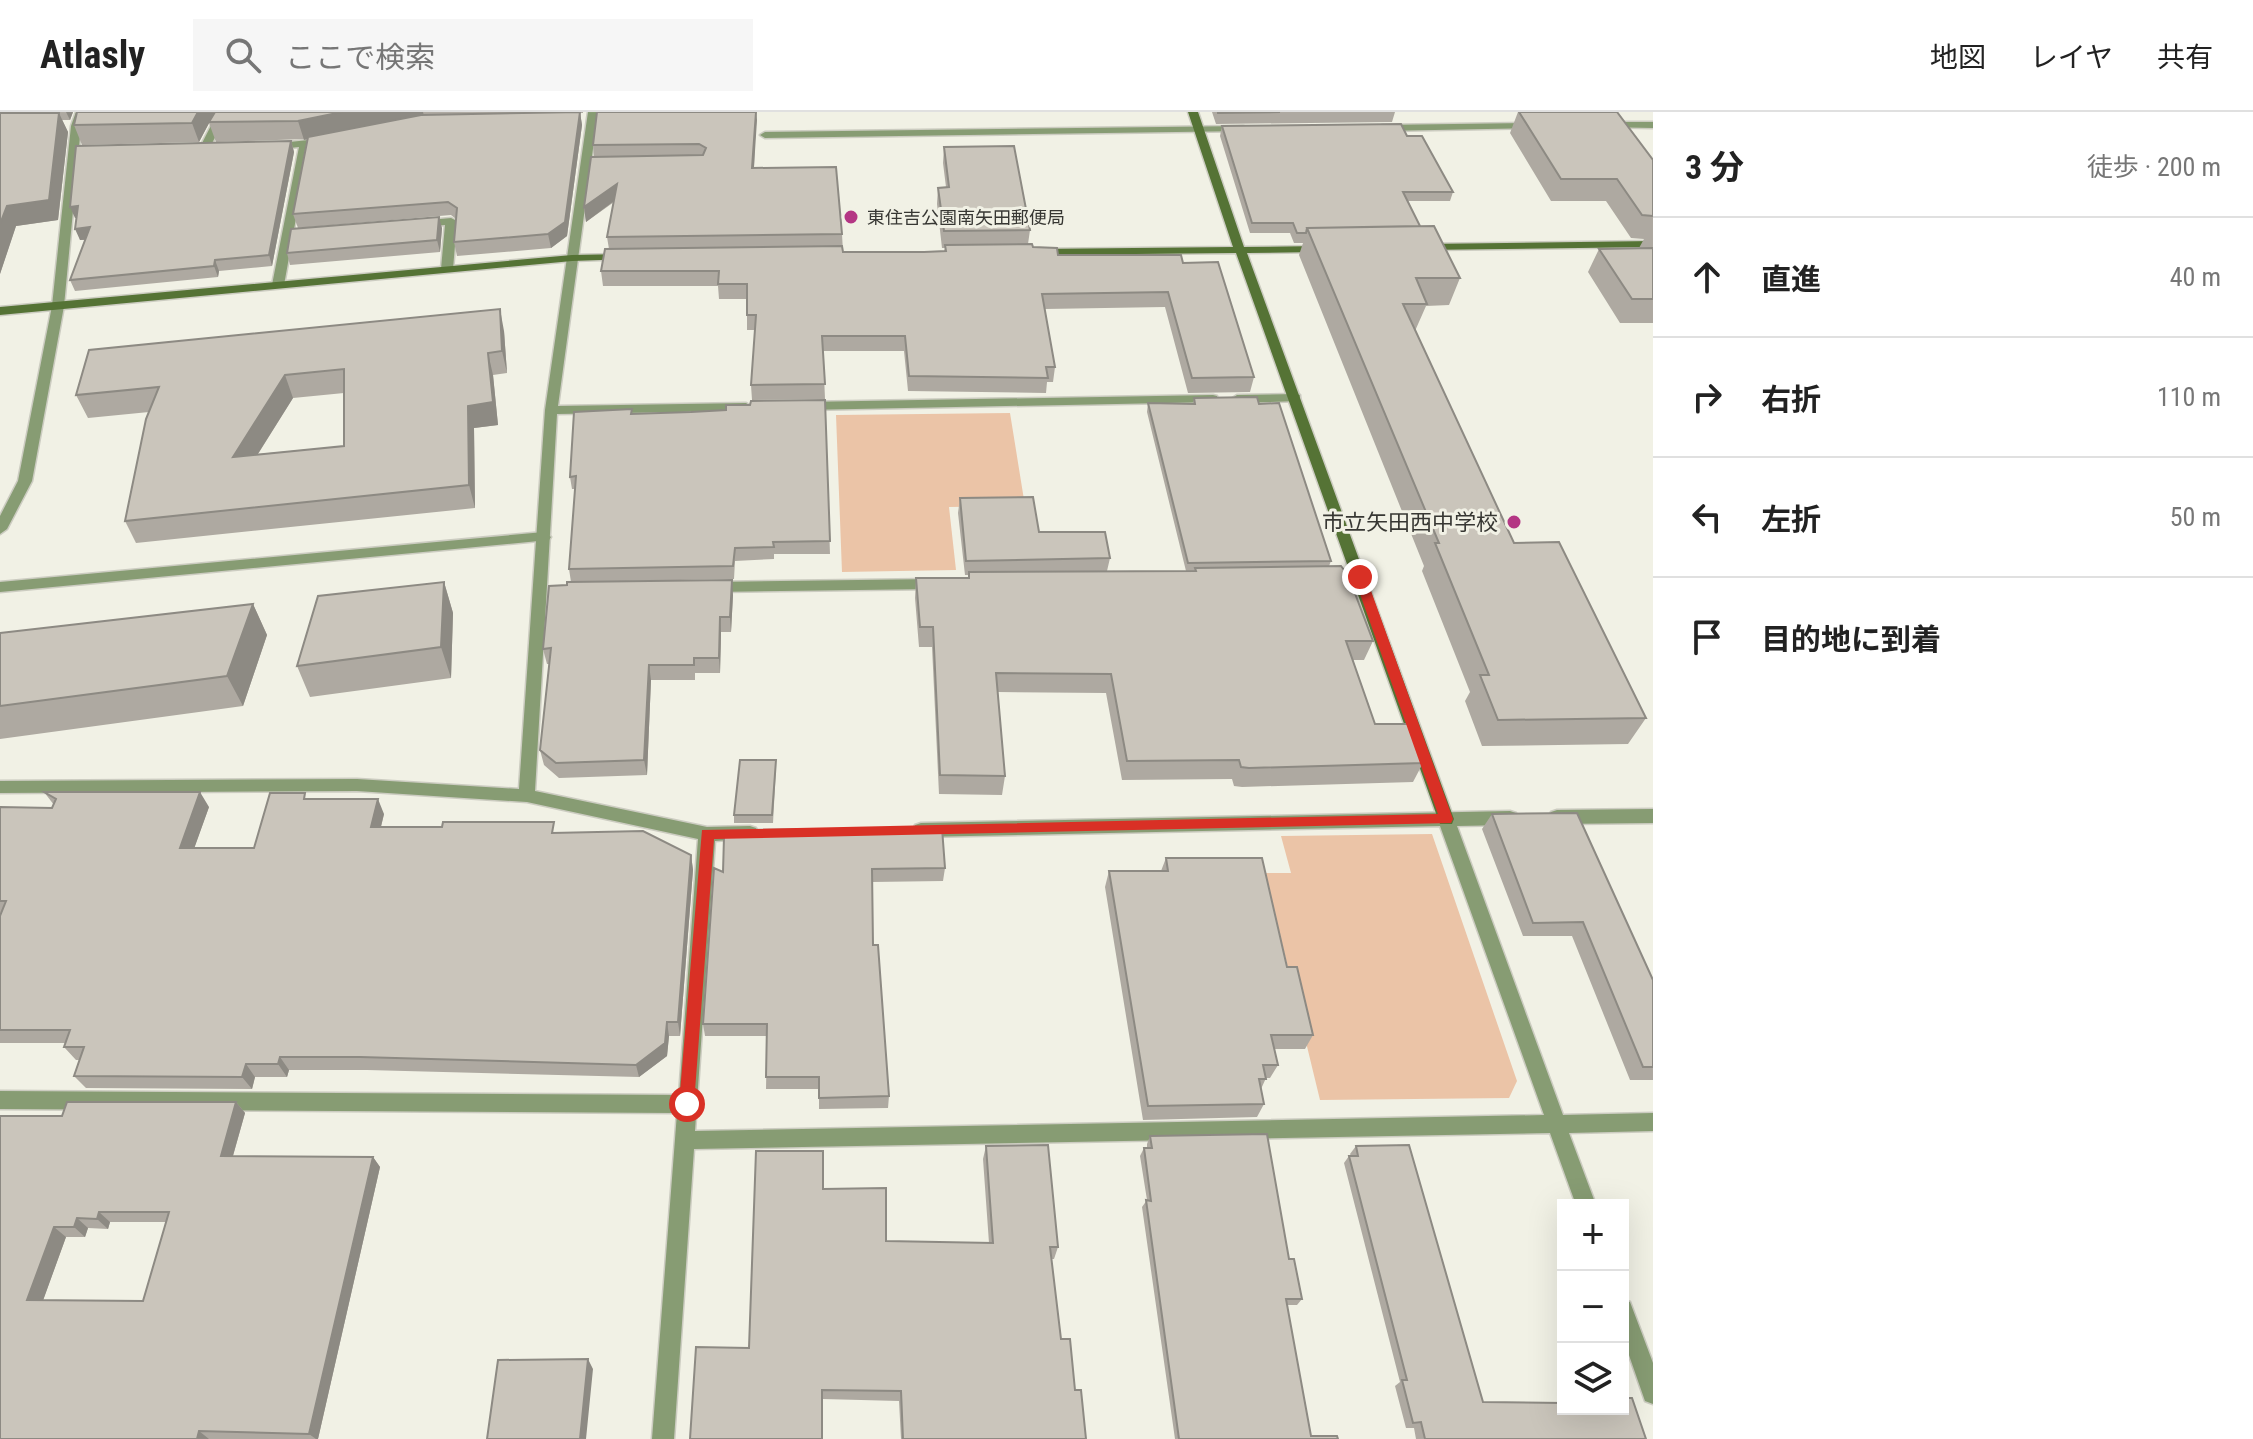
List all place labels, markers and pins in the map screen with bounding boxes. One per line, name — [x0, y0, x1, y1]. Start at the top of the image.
place label: 東住吉公園南矢田郵便局 — [867, 207, 1065, 228]
marker: 東住吉公園南矢田郵便局 — [842, 208, 860, 226]
place label: 市立矢田西中学校 — [1322, 510, 1498, 535]
marker: 市立矢田西中学校 — [1505, 513, 1523, 531]

